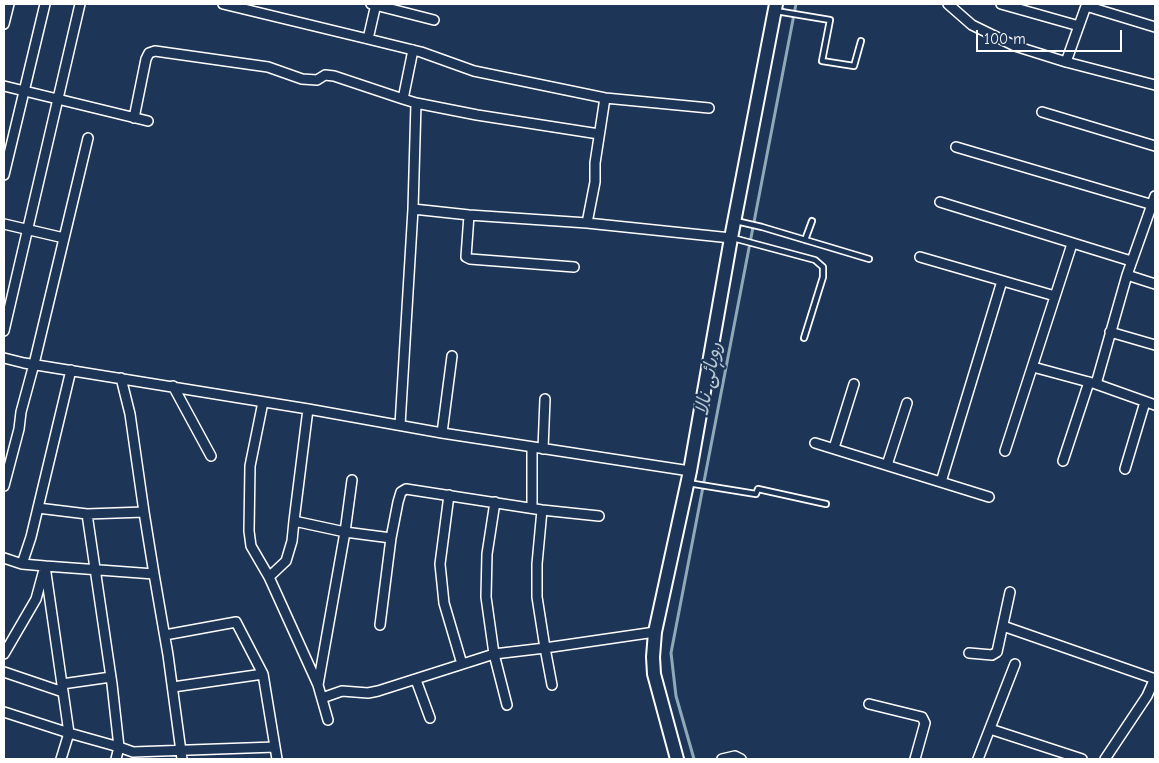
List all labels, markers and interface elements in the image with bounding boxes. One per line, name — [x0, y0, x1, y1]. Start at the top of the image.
scale bar — [979, 20, 1125, 52]
text: 100 m — [984, 30, 1026, 48]
water label: روہائی نالا — [691, 340, 727, 418]

